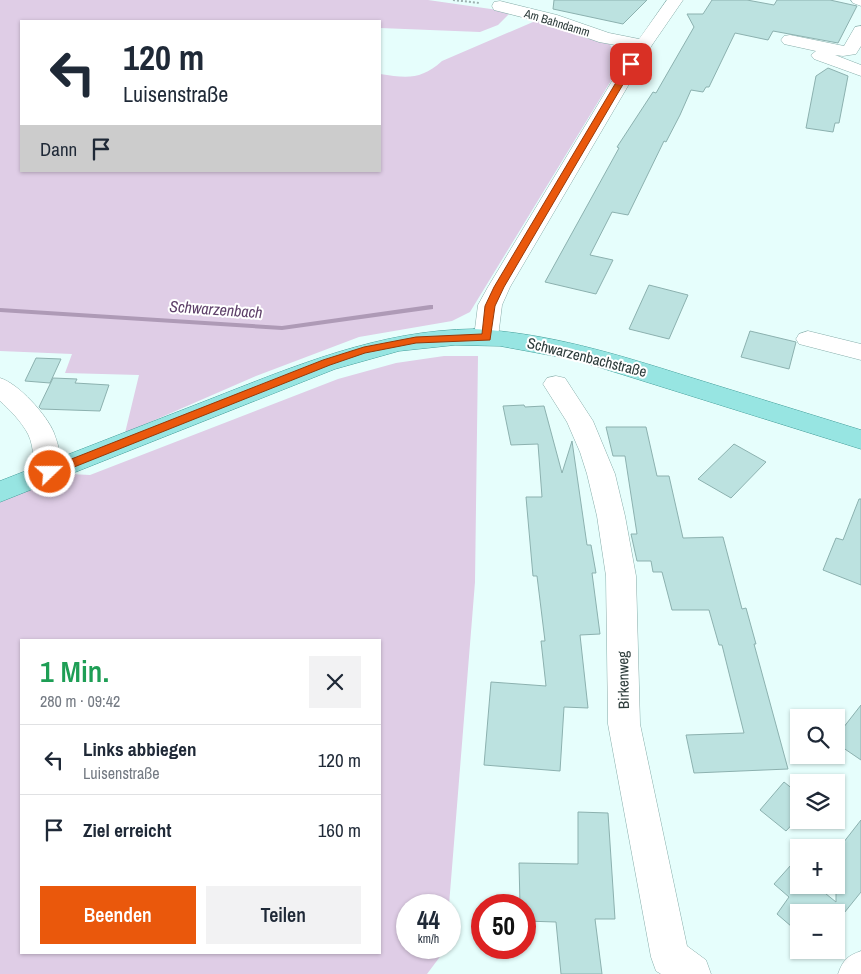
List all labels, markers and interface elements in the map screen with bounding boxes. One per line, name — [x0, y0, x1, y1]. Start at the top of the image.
street label: Am Bahndamm — [521, 5, 592, 41]
text: 120 m — [123, 34, 204, 81]
icon: left — [40, 40, 105, 105]
pin — [610, 43, 652, 85]
icon: arrive — [617, 50, 645, 78]
text: Luisenstraße — [123, 79, 228, 109]
icon: arrive — [87, 135, 115, 163]
text: Dann — [40, 136, 77, 162]
water label: Schwarzenbach — [169, 295, 263, 323]
street label: Schwarzenbachstraße — [525, 332, 649, 382]
position arrow — [23, 445, 75, 497]
text: 1 Min. — [40, 651, 109, 691]
street label: Birkenweg — [612, 651, 634, 709]
button: close — [309, 656, 361, 708]
text: 280 m · 09:42 — [40, 690, 120, 712]
map controls — [790, 709, 845, 959]
button: search — [790, 709, 845, 764]
text: Links abbiegen — [83, 736, 196, 762]
icon: left — [40, 746, 68, 774]
text: 120 m — [318, 747, 361, 773]
text: Luisenstraße — [83, 762, 160, 784]
button: layers — [790, 774, 845, 829]
icon: arrive — [40, 816, 68, 844]
text: Ziel erreicht — [83, 817, 171, 843]
text: 160 m — [318, 817, 361, 843]
button: + — [790, 839, 845, 894]
button: Beenden — [40, 886, 196, 944]
button: Teilen — [206, 886, 361, 944]
speed limit sign: 50 — [471, 894, 536, 959]
text: 44 — [417, 903, 440, 937]
button: − — [790, 904, 845, 959]
text: km/h — [418, 931, 439, 947]

